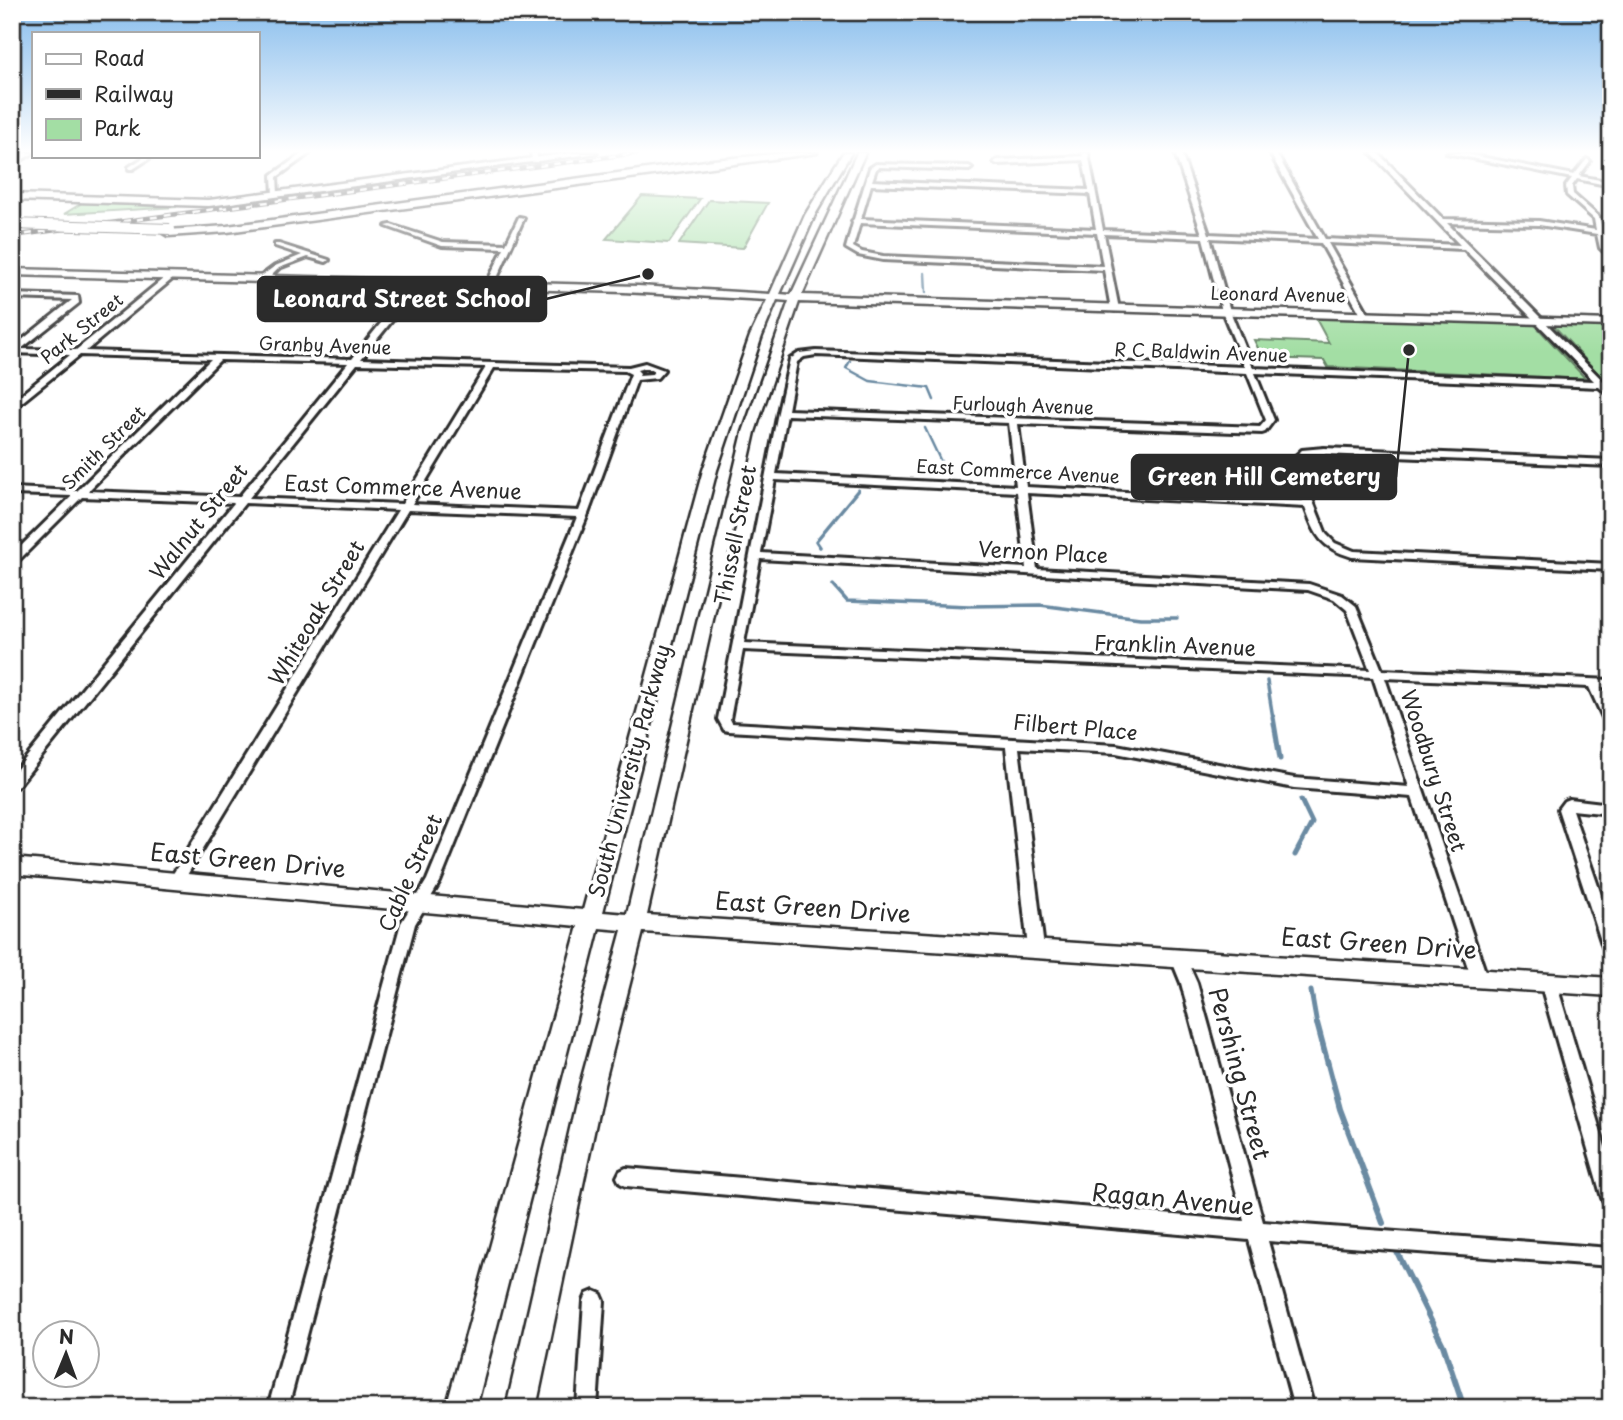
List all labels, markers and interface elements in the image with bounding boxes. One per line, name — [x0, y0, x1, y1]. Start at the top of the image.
legend — [32, 32, 259, 158]
text: Road — [94, 41, 145, 73]
text: Railway — [94, 77, 174, 109]
text: Park — [94, 111, 141, 143]
callout: Leonard Street School — [258, 277, 546, 321]
street label: Leonard Avenue — [1210, 279, 1346, 308]
text: Leonard Street School — [273, 280, 531, 315]
street label: Park Street — [34, 286, 128, 370]
street label: Granby Avenue — [258, 329, 392, 360]
street label: R C Baldwin Avenue — [1114, 335, 1288, 368]
street label: Furlough Avenue — [952, 389, 1094, 420]
street label: Smith Street — [55, 399, 151, 495]
street label: East Commerce Avenue — [916, 452, 1121, 489]
callout: Green Hill Cemetery — [1132, 455, 1396, 499]
street label: Walnut Street — [140, 456, 254, 586]
text: Green Hill Cemetery — [1147, 458, 1381, 493]
street label: Thissell Street — [705, 462, 763, 607]
street label: East Commerce Avenue — [284, 466, 522, 506]
street label: Vernon Place — [977, 532, 1109, 570]
street label: Whiteoak Street — [259, 533, 371, 691]
street label: Franklin Avenue — [1093, 625, 1257, 663]
street label: South University Parkway — [579, 640, 677, 900]
street label: Woodbury Street — [1394, 685, 1476, 856]
street label: Filbert Place — [1012, 705, 1139, 747]
street label: Cable Street — [369, 808, 449, 936]
street label: East Green Drive — [149, 833, 348, 885]
street label: East Green Drive — [714, 881, 912, 931]
street label: East Green Drive — [1280, 917, 1478, 967]
street label: Pershing Street — [1201, 983, 1281, 1164]
street label: Ragan Avenue — [1090, 1173, 1256, 1223]
north arrow — [32, 1318, 102, 1388]
text: N — [59, 1322, 74, 1350]

